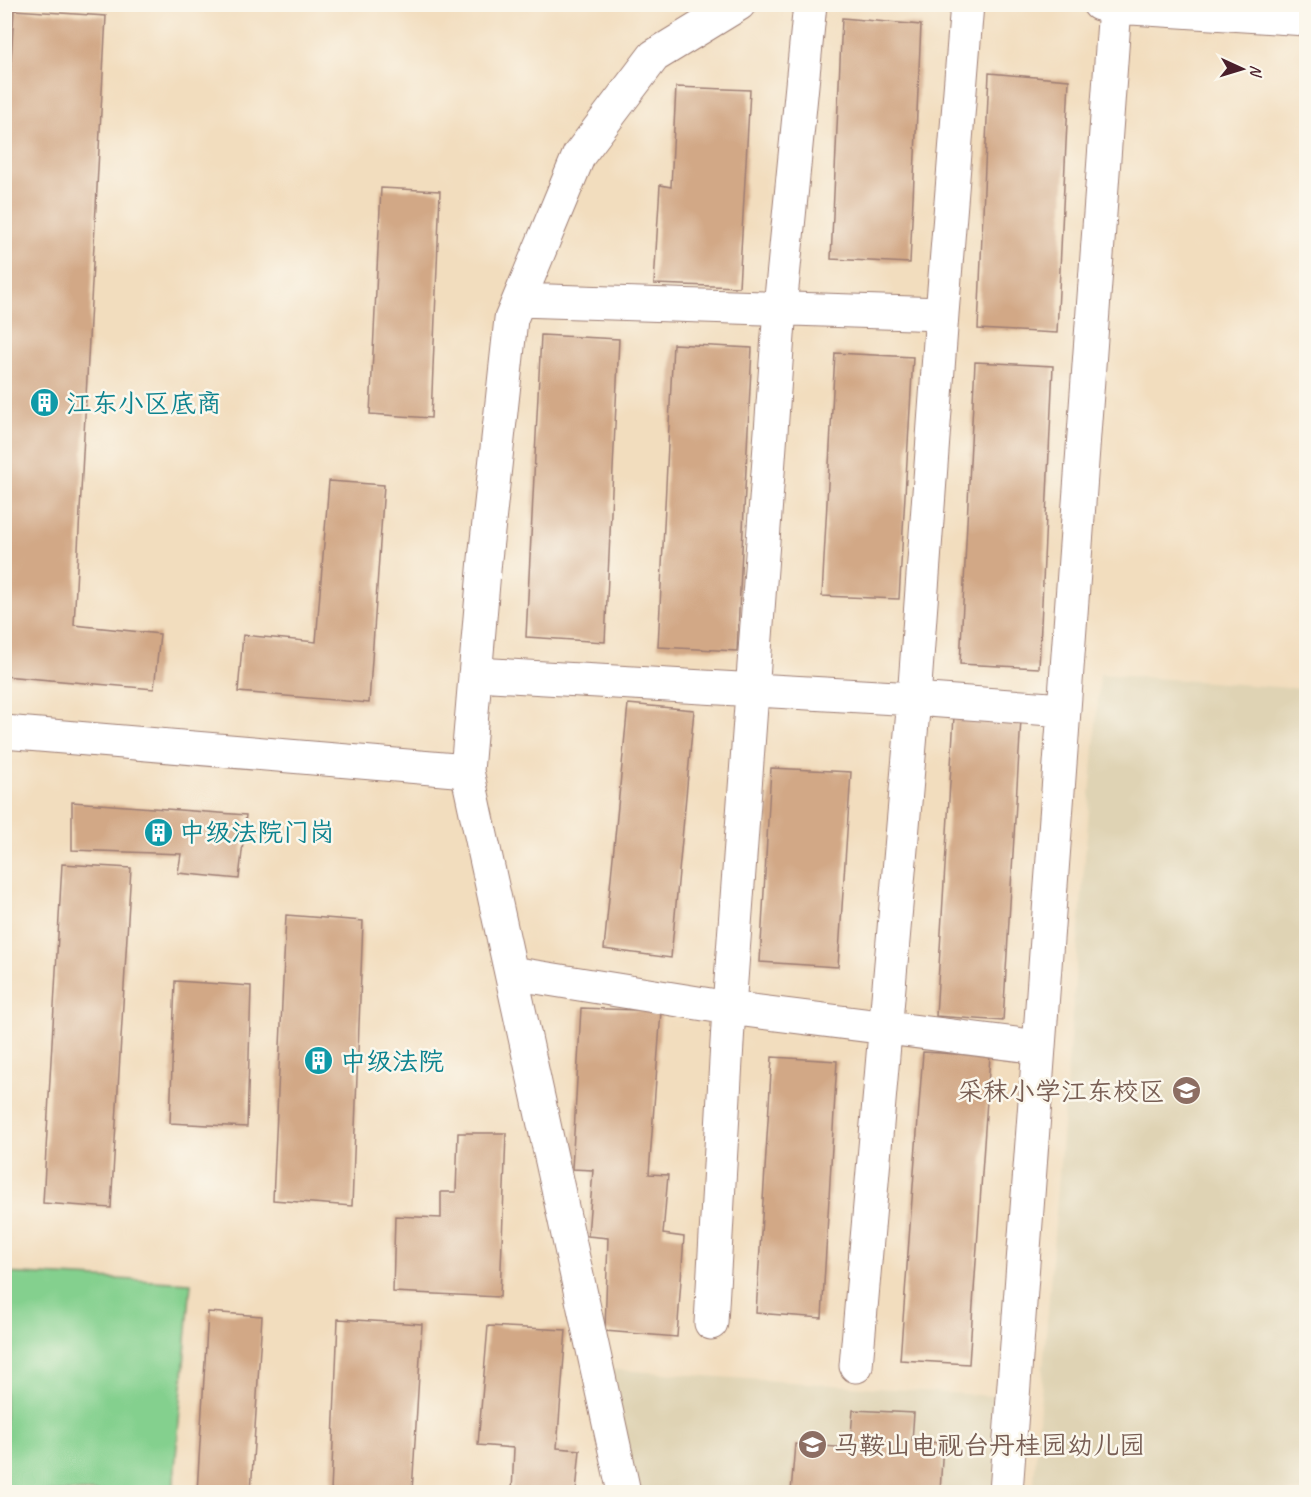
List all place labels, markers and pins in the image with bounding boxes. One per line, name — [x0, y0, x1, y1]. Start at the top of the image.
building icon: 江东小区底商 — [29, 387, 61, 419]
place label: 江东小区底商 — [66, 387, 222, 420]
building icon: 中级法院门岗 — [142, 816, 174, 848]
place label: 中级法院门岗 — [179, 816, 335, 849]
building icon: 中级法院 — [303, 1045, 335, 1077]
place label: 中级法院 — [340, 1045, 444, 1078]
place label: 采秣小学江东校区 — [957, 1075, 1165, 1108]
school or university icon: 采秣小学江东校区 — [1170, 1075, 1202, 1107]
school or university icon: 马鞍山电视台丹桂园幼儿园 — [796, 1429, 828, 1461]
place label: 马鞍山电视台丹桂园幼儿园 — [833, 1429, 1145, 1462]

